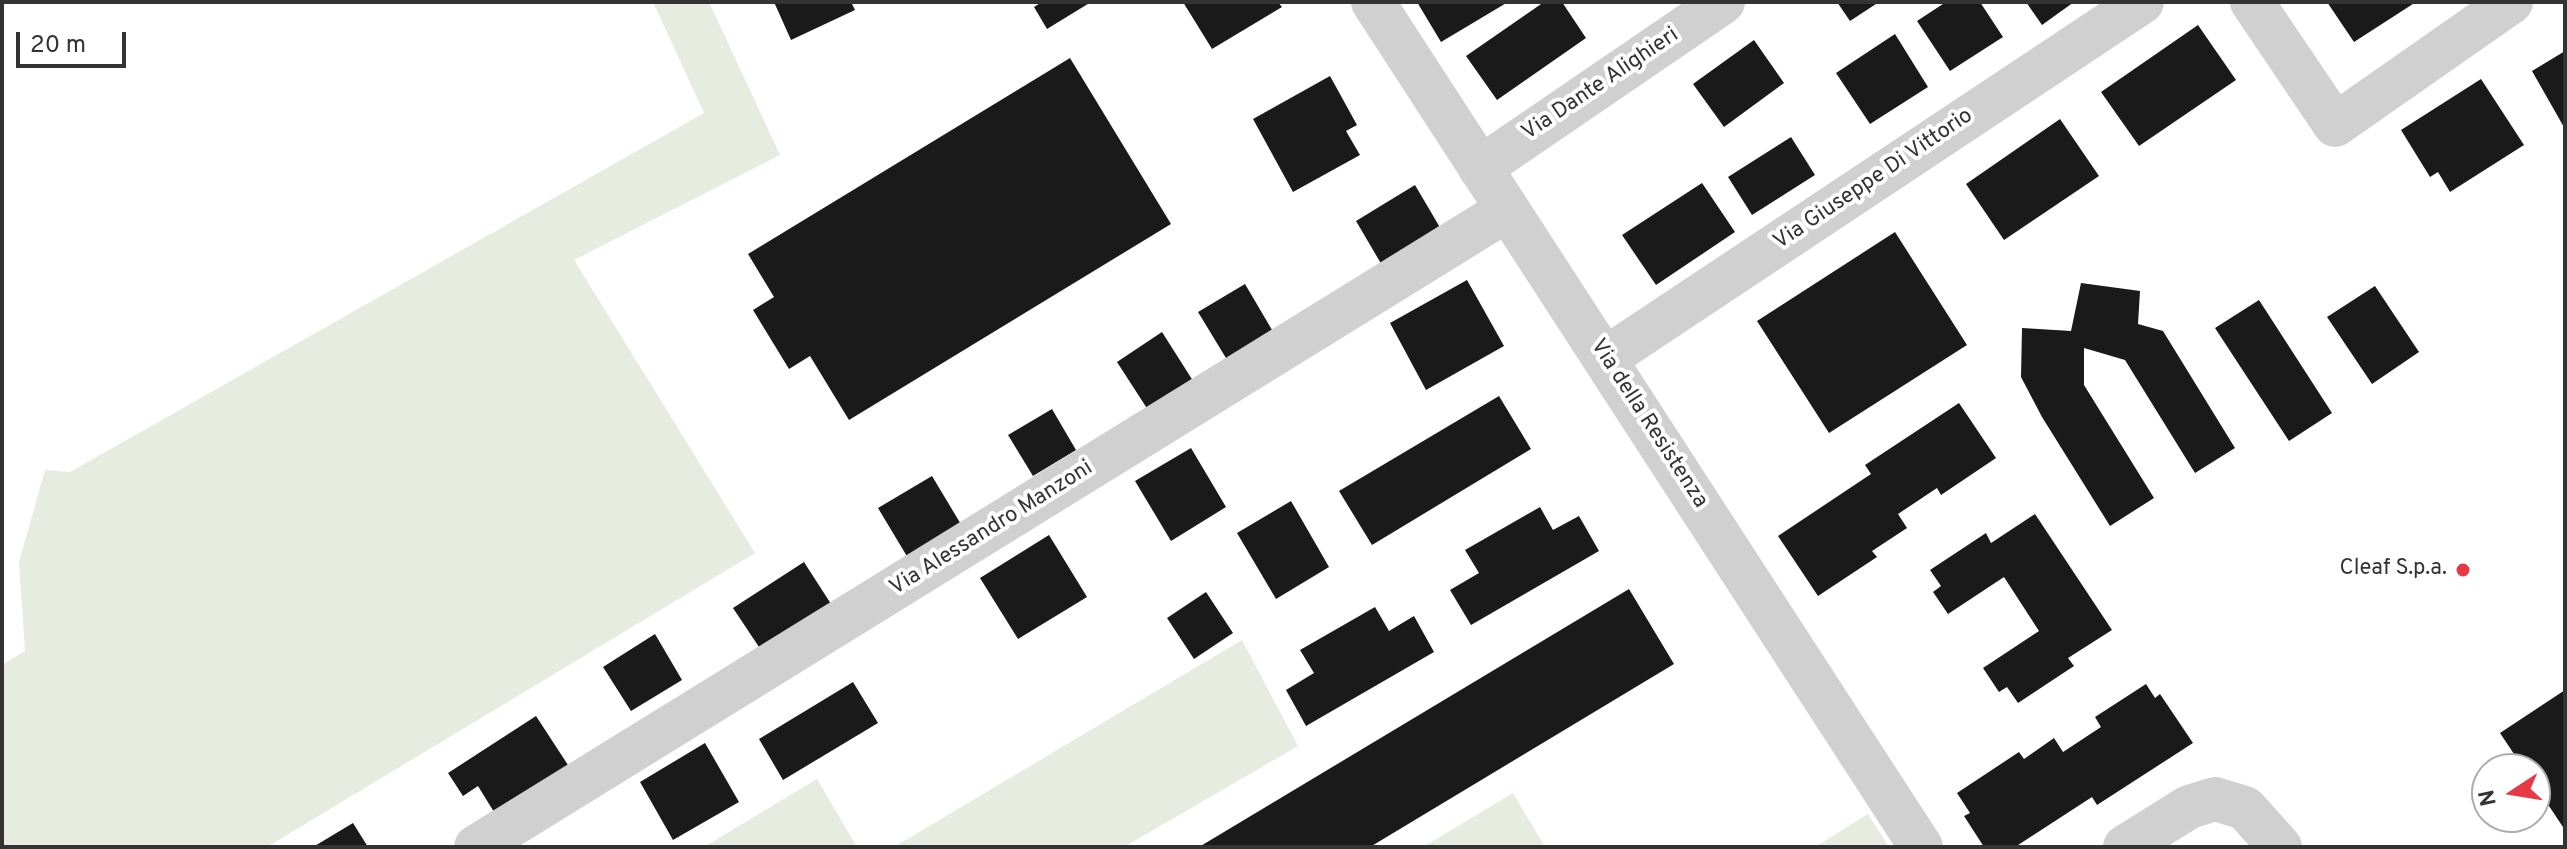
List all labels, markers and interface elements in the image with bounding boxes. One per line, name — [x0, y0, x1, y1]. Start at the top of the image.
scale bar — [20, 16, 130, 66]
street label: Via Dante Alighieri — [1518, 23, 1684, 147]
text: 20 m — [30, 31, 86, 61]
street label: Via Giuseppe Di Vittorio — [1769, 104, 1979, 256]
street label: Via della Resistenza — [1584, 335, 1712, 513]
street label: Via Alessandro Manzoni — [886, 456, 1098, 602]
place label: Cleaf S.p.a. — [2340, 557, 2447, 583]
marker: Cleaf S.p.a. — [2454, 561, 2472, 579]
north arrow — [2471, 753, 2551, 833]
text: N — [2474, 787, 2504, 808]

